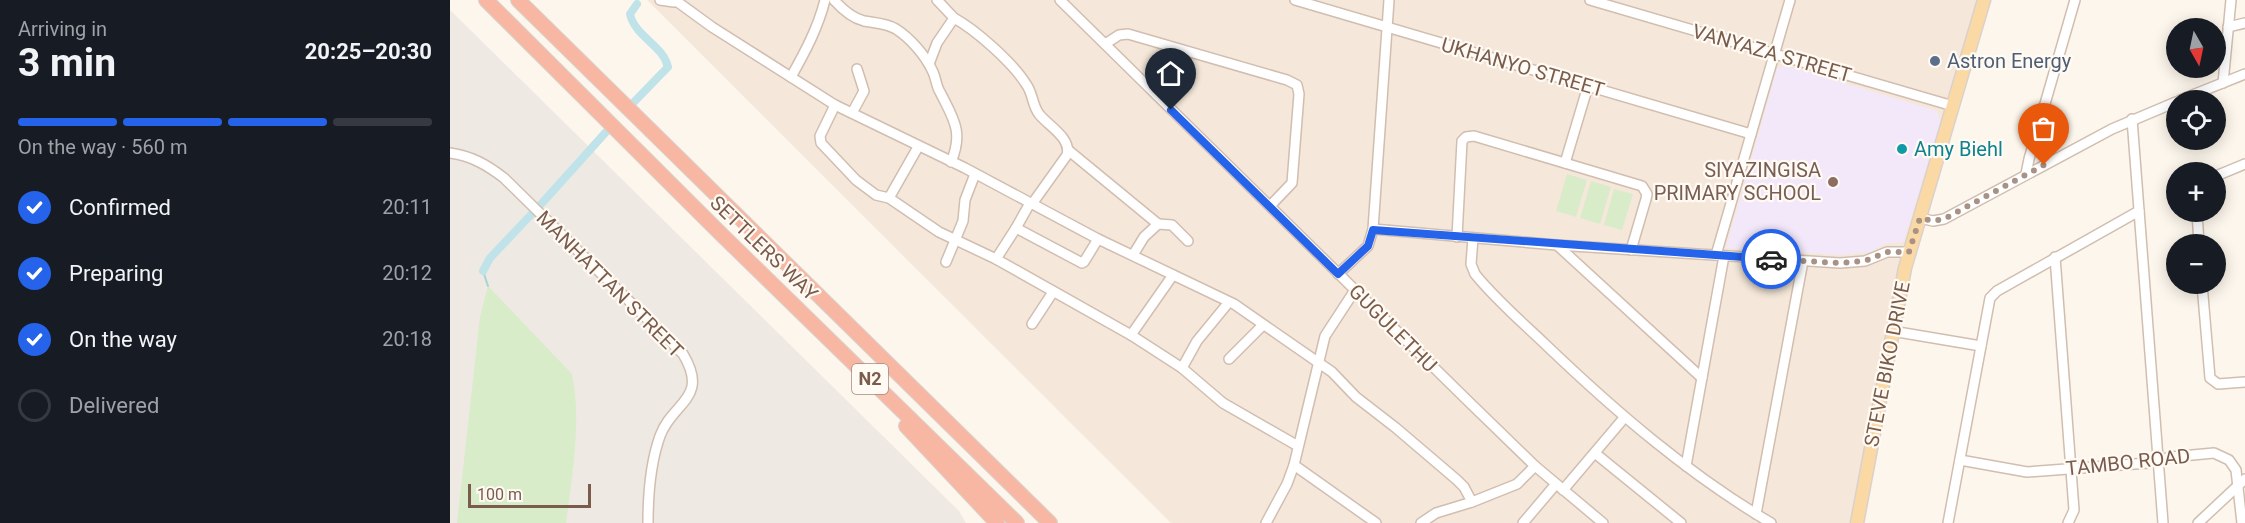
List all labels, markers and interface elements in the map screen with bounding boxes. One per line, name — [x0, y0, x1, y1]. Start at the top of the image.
text: Arriving in — [18, 17, 107, 41]
north arrow — [2166, 18, 2226, 78]
map controls — [2166, 18, 2226, 294]
street label: VANYAZA STREET — [1690, 19, 1854, 87]
street label: UKHANYO STREET — [1439, 32, 1607, 102]
text: 20:25–20:30 — [305, 39, 432, 64]
text: 3 min — [18, 40, 116, 86]
pin — [1145, 48, 1196, 110]
place label: Astron Energy — [1947, 49, 2072, 73]
marker: Astron Energy — [1928, 54, 1942, 68]
icon: home — [1154, 57, 1187, 90]
button: locate — [2166, 90, 2226, 150]
pin — [2018, 103, 2069, 165]
icon: bag — [2027, 112, 2060, 145]
text: On the way · 560 m — [18, 135, 187, 159]
place label: Amy Biehl — [1914, 137, 2003, 161]
marker: Amy Biehl — [1895, 142, 1909, 156]
place label: SIYAZINGISA PRIMARY SCHOOL — [1654, 158, 1821, 205]
button: + — [2166, 162, 2226, 222]
marker: SIYAZINGISA PRIMARY SCHOOL — [1826, 175, 1840, 189]
icon: check — [18, 191, 51, 224]
street label: SETTLERS WAY — [705, 191, 823, 305]
text: Confirmed — [69, 195, 171, 220]
text: 20:11 — [382, 195, 432, 219]
street label: MANHATTAN STREET — [532, 206, 688, 362]
courier — [1741, 229, 1801, 289]
button: − — [2166, 234, 2226, 294]
icon: car — [1755, 243, 1788, 276]
icon: check — [18, 257, 51, 290]
text: Preparing — [69, 261, 163, 286]
text: 20:12 — [382, 261, 432, 285]
street label: GUGULETHU — [1344, 279, 1442, 377]
street label: STEVE BIKO DRIVE — [1859, 279, 1915, 449]
icon: check — [18, 323, 51, 356]
text: On the way — [69, 327, 177, 352]
text: 20:18 — [382, 327, 432, 351]
road number: N2 — [852, 364, 888, 394]
text: Delivered — [69, 393, 159, 418]
street label: TAMBO ROAD — [2065, 444, 2191, 480]
scale bar — [468, 481, 591, 508]
text: 100 m — [477, 485, 522, 504]

